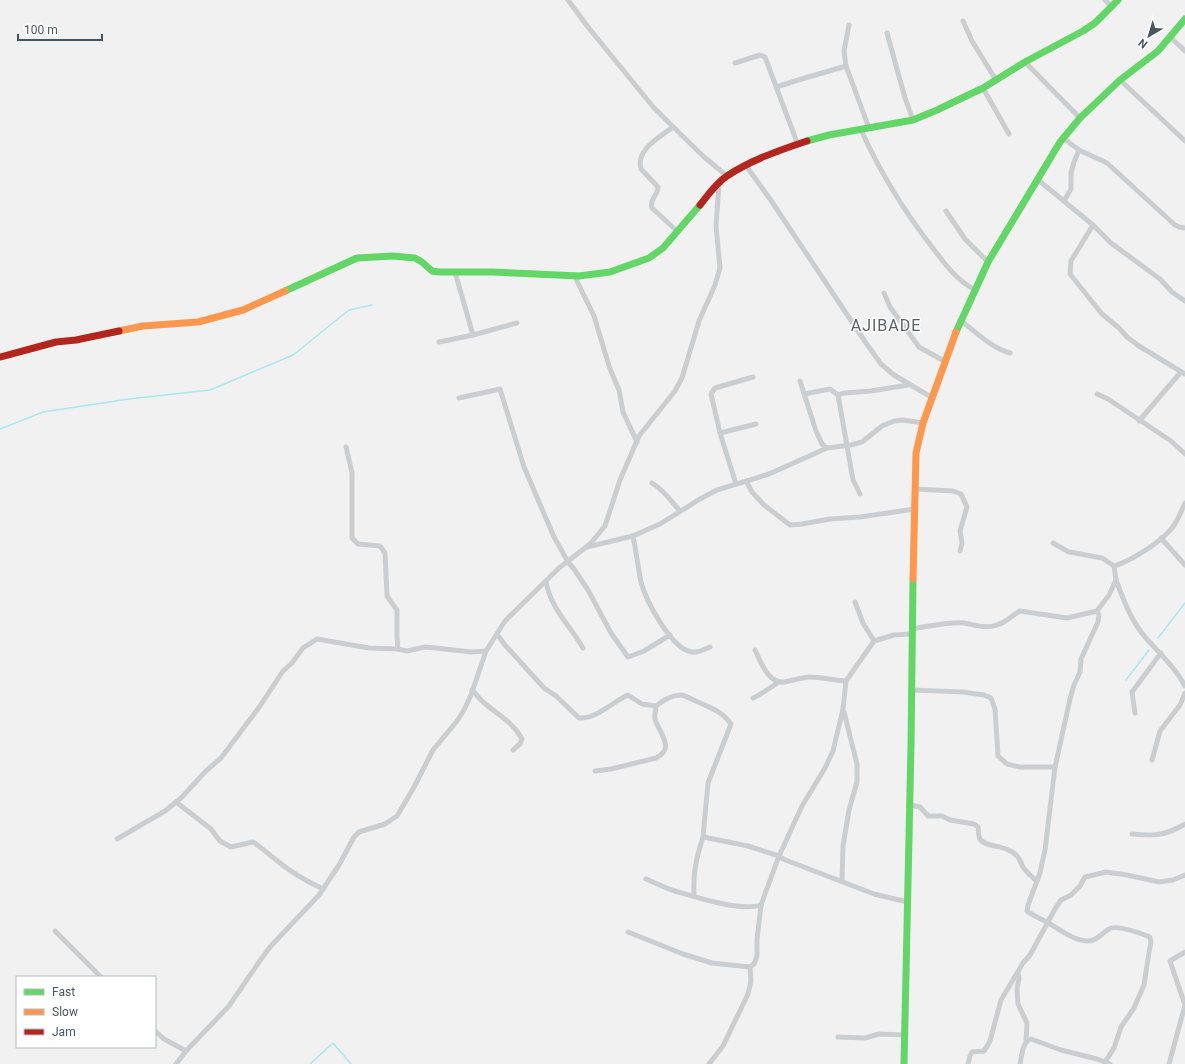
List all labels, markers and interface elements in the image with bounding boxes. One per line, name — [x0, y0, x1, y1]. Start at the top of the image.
scale bar — [18, 16, 102, 42]
north arrow — [1129, 16, 1169, 56]
text: 100 m — [24, 23, 58, 37]
text: N — [1136, 36, 1150, 51]
district label: AJIBADE — [851, 316, 921, 335]
legend — [16, 976, 156, 1048]
text: Fast — [52, 985, 75, 999]
text: Slow — [52, 1005, 78, 1019]
text: Jam — [52, 1025, 76, 1039]

